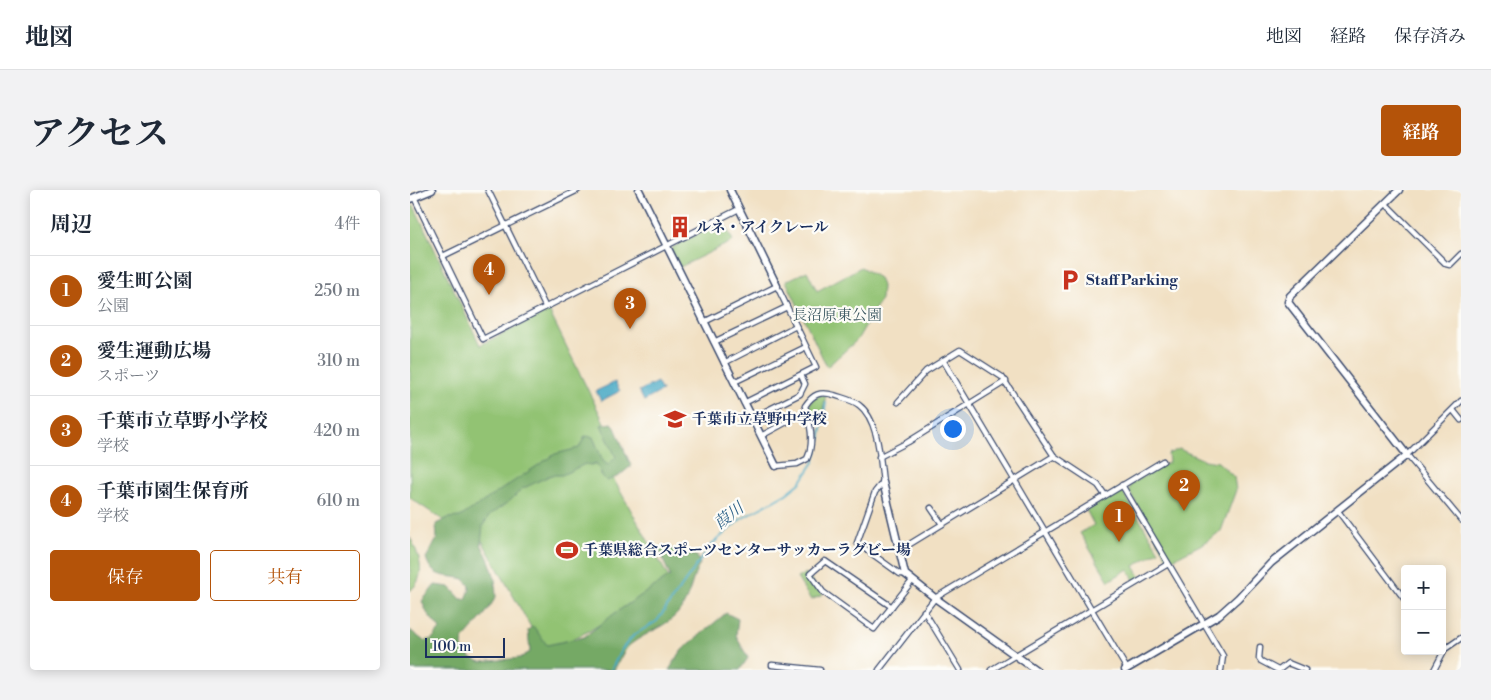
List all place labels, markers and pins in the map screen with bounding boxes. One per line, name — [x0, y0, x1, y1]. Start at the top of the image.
building icon: ルネ・アイクレール — [667, 214, 693, 240]
place label: ルネ・アイクレール — [696, 218, 829, 237]
pin: 4 — [473, 254, 505, 295]
parking icon: Staff Parking — [1057, 267, 1083, 293]
place label: Staff Parking — [1086, 271, 1178, 290]
pin: 3 — [614, 288, 646, 329]
school or university icon: 千葉市立草野中学校 — [662, 406, 688, 432]
place label: 千葉市立草野中学校 — [692, 410, 827, 429]
pin: 2 — [1168, 470, 1200, 511]
pin: 1 — [1103, 501, 1135, 542]
sports icon: 千葉県総合スポーツセンターサッカーラグビー場 — [554, 537, 580, 563]
place label: 千葉県総合スポーツセンターサッカーラグビー場 — [583, 541, 911, 560]

